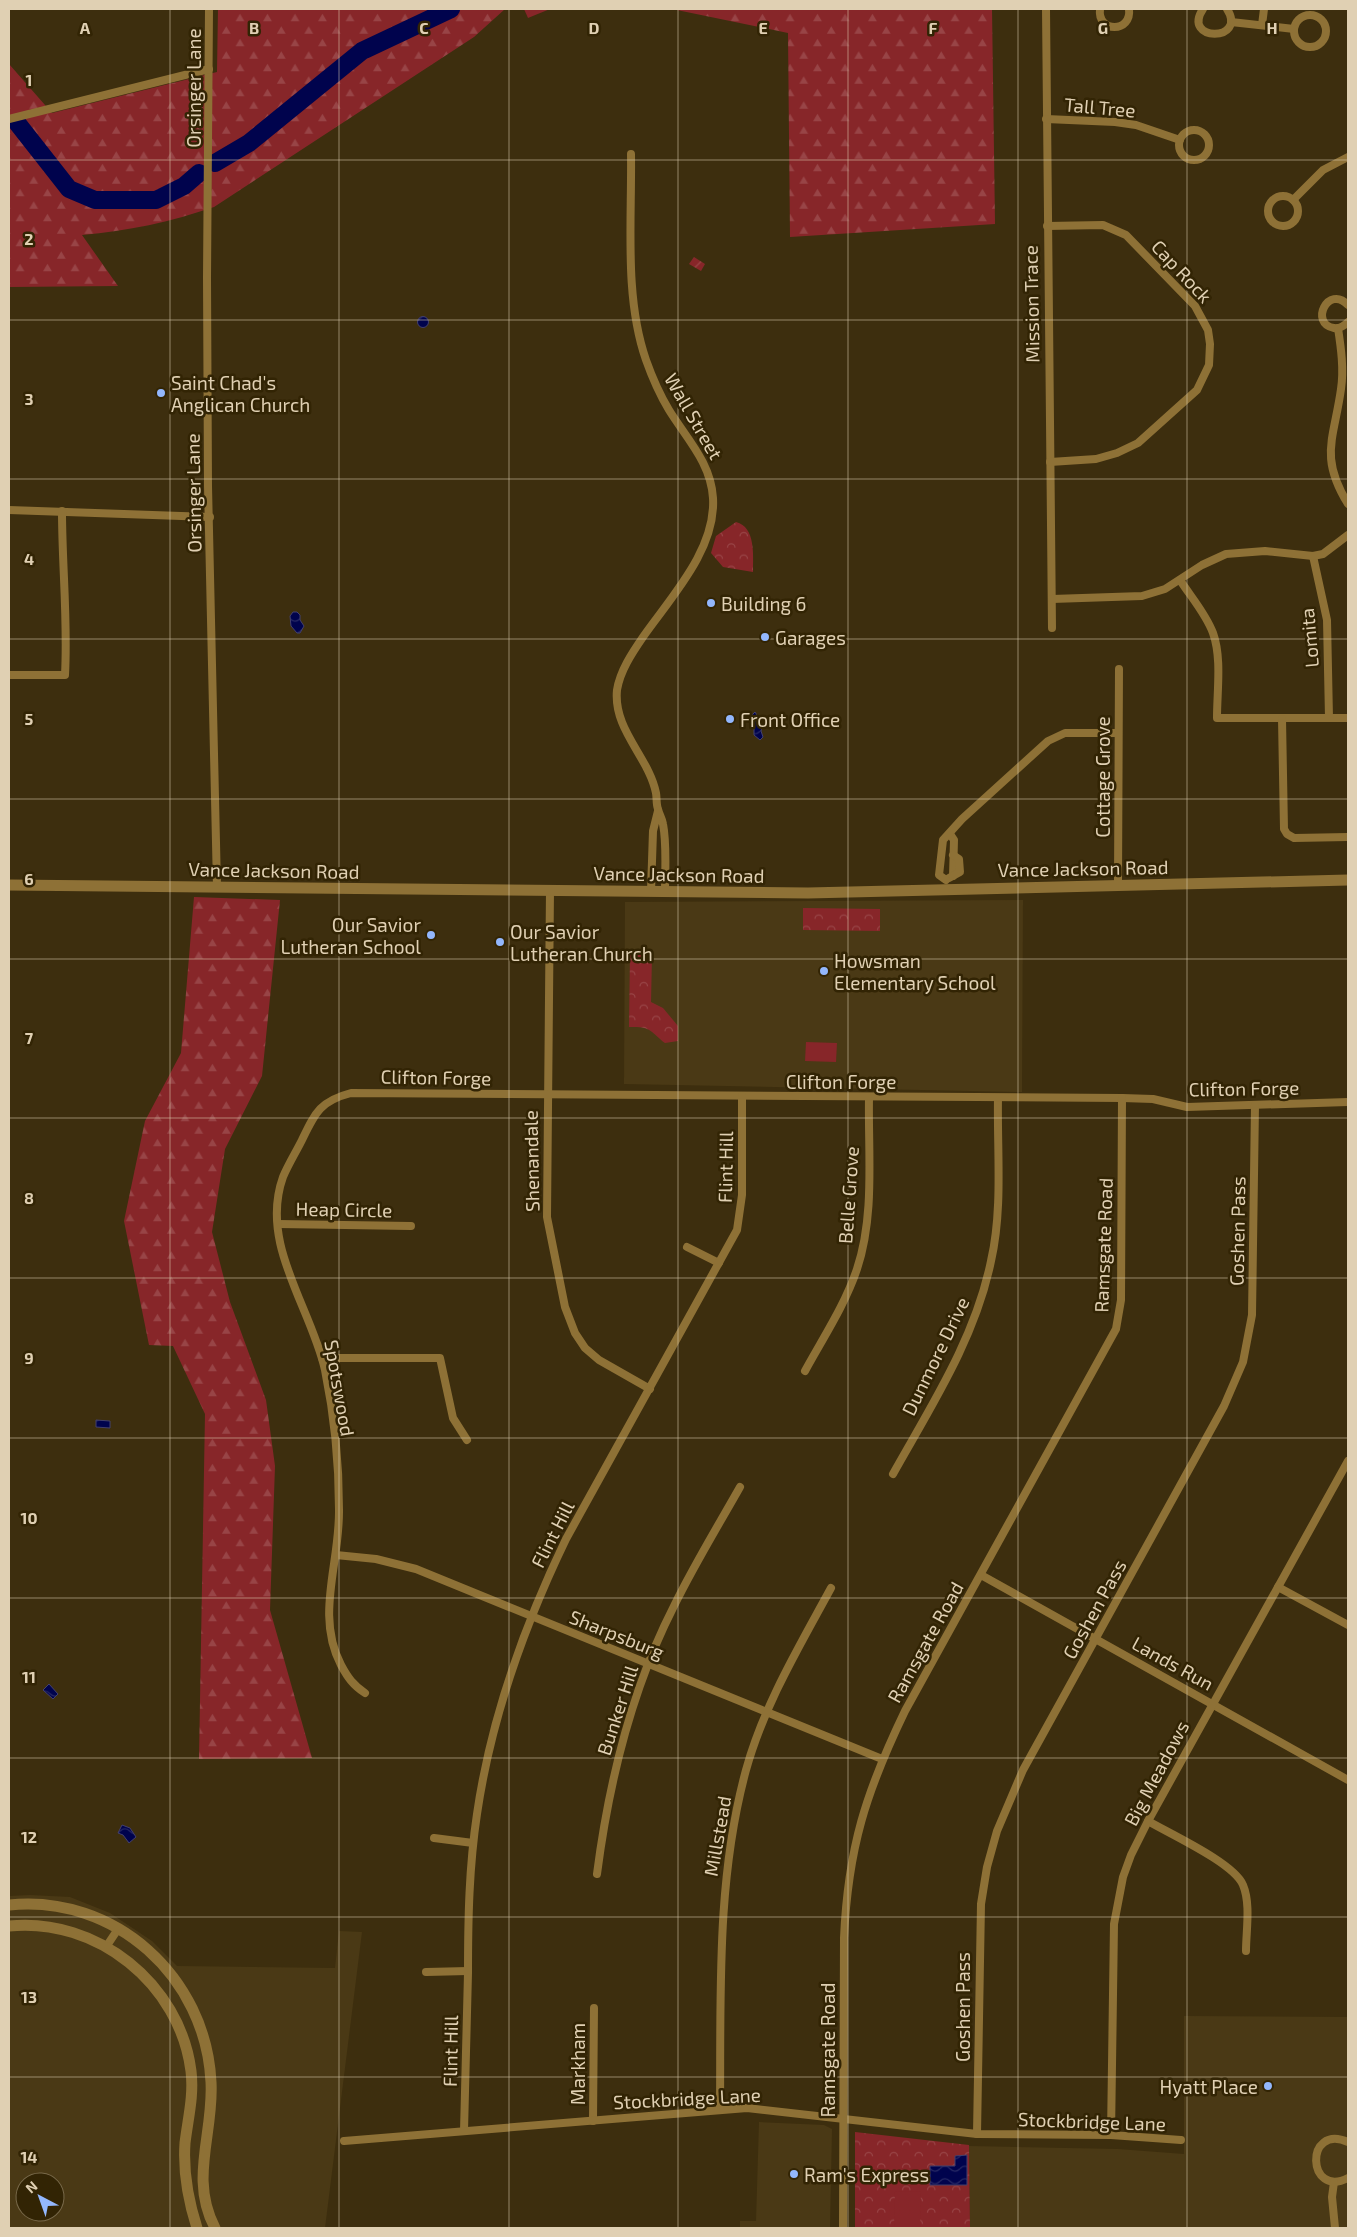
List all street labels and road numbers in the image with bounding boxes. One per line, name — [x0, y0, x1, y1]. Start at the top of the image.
street label: Orsinger Lane — [182, 28, 205, 148]
street label: Tall Tree — [1063, 92, 1137, 122]
street label: Cap Rock — [1147, 235, 1217, 308]
street label: Mission Trace — [1018, 245, 1044, 363]
street label: Wall Street — [660, 369, 728, 463]
street label: Orsinger Lane — [180, 433, 206, 553]
street label: Lomita — [1295, 607, 1323, 669]
street label: Cottage Grove — [1091, 716, 1114, 838]
street label: Vance Jackson Road — [997, 855, 1169, 881]
street label: Vance Jackson Road — [188, 857, 360, 883]
street label: Vance Jackson Road — [593, 861, 765, 887]
street label: Clifton Forge — [380, 1065, 492, 1089]
street label: Clifton Forge — [786, 1070, 896, 1093]
street label: Clifton Forge — [1188, 1076, 1300, 1100]
street label: Shenandale — [519, 1110, 543, 1212]
street label: Flint Hill — [713, 1131, 737, 1203]
street label: Belle Grove — [833, 1145, 863, 1245]
street label: Goshen Pass — [1225, 1176, 1249, 1286]
street label: Ramsgate Road — [1089, 1177, 1117, 1313]
street label: Heap Circle — [295, 1197, 393, 1221]
street label: Dunmore Drive — [896, 1293, 974, 1419]
street label: Spotswood — [320, 1338, 360, 1438]
street label: Flint Hill — [525, 1496, 579, 1571]
street label: Goshen Pass — [1057, 1555, 1131, 1663]
street label: Ramsgate Road — [882, 1577, 968, 1707]
street label: Sharpsburg — [566, 1605, 668, 1664]
street label: Lands Run — [1128, 1631, 1218, 1695]
street label: Bunker Hill — [592, 1662, 642, 1758]
street label: Big Meadows — [1119, 1717, 1193, 1829]
street label: Millstead — [699, 1794, 735, 1878]
street label: Goshen Pass — [951, 1952, 974, 2062]
street label: Ramsgate Road — [816, 1983, 839, 2117]
street label: Flint Hill — [438, 2015, 462, 2087]
street label: Markham — [566, 2023, 589, 2105]
street label: Stockbridge Lane — [612, 2083, 762, 2113]
street label: Stockbridge Lane — [1018, 2107, 1166, 2135]

